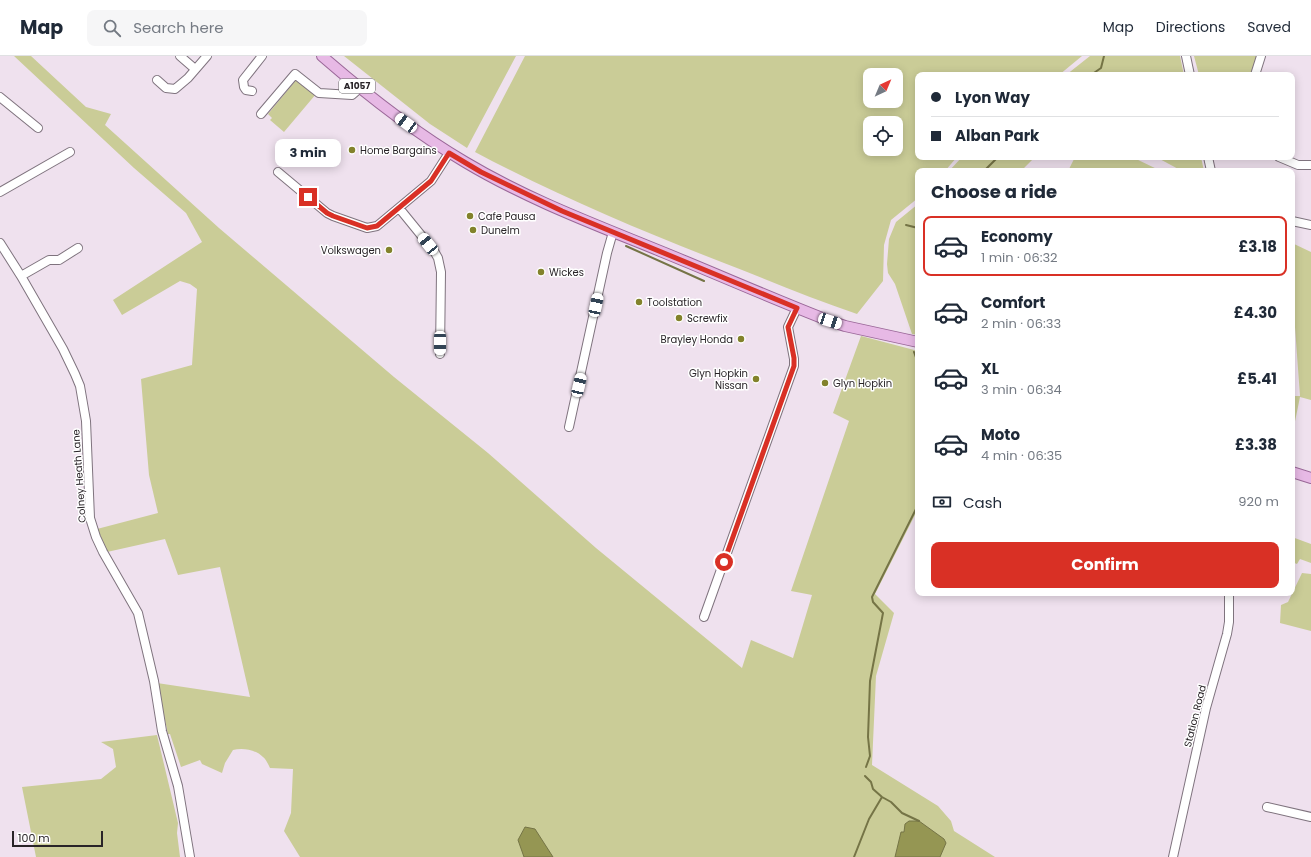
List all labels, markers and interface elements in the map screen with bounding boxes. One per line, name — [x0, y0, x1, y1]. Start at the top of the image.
search box — [87, 10, 367, 46]
text: Map — [20, 14, 63, 41]
icon: search — [101, 17, 123, 39]
text: Search here — [133, 17, 224, 38]
text: Map — [1103, 17, 1134, 37]
text: Directions — [1156, 17, 1225, 37]
text: Saved — [1247, 17, 1291, 37]
north arrow — [863, 68, 903, 108]
map controls — [863, 68, 903, 156]
road number: A1057 — [339, 79, 375, 93]
text: Lyon Way — [955, 87, 1030, 108]
car — [393, 111, 419, 135]
button: locate — [863, 116, 903, 156]
text: Alban Park — [955, 125, 1039, 146]
callout: 3 min — [275, 139, 341, 167]
text: 3 min — [290, 143, 327, 162]
place label: Home Bargains — [360, 143, 437, 158]
marker: Home Bargains — [347, 145, 357, 155]
text: Choose a ride — [931, 179, 1057, 204]
route end — [299, 188, 317, 206]
place label: Cafe Pausa — [478, 209, 536, 224]
marker: Cafe Pausa — [465, 211, 475, 221]
place label: Dunelm — [481, 223, 520, 238]
marker: Dunelm — [468, 225, 478, 235]
text: Economy — [981, 226, 1053, 247]
icon: car — [933, 228, 969, 264]
car — [416, 231, 440, 257]
text: £3.18 — [1238, 236, 1277, 257]
place label: Volkswagen — [321, 243, 381, 258]
marker: Volkswagen — [384, 245, 394, 255]
text: 1 min · 06:32 — [981, 248, 1058, 267]
place label: Wickes — [549, 265, 584, 280]
marker: Wickes — [536, 267, 546, 277]
car — [588, 292, 604, 318]
text: Comfort — [981, 292, 1045, 313]
icon: car — [933, 294, 969, 330]
place label: Toolstation — [647, 295, 702, 310]
marker: Toolstation — [634, 297, 644, 307]
text: £4.30 — [1234, 302, 1277, 323]
place label: Screwfix — [687, 311, 728, 326]
car — [817, 312, 843, 330]
marker: Screwfix — [674, 313, 684, 323]
text: 2 min · 06:33 — [981, 314, 1061, 333]
car — [434, 331, 446, 355]
place label: Brayley Honda — [661, 332, 733, 347]
marker: Brayley Honda — [736, 334, 746, 344]
text: XL — [981, 358, 999, 379]
icon: car — [933, 360, 969, 396]
place label: Glyn Hopkin Nissan — [689, 366, 748, 393]
text: £5.41 — [1237, 368, 1277, 389]
car — [570, 372, 588, 398]
marker: Glyn Hopkin Nissan — [751, 374, 761, 384]
place label: Glyn Hopkin — [833, 376, 892, 391]
marker: Glyn Hopkin — [820, 378, 830, 388]
text: 3 min · 06:34 — [981, 380, 1062, 399]
text: Moto — [981, 424, 1020, 445]
icon: car — [933, 426, 969, 462]
street label: Colney Heath Lane — [68, 429, 90, 523]
text: £3.38 — [1235, 434, 1277, 455]
text: 4 min · 06:35 — [981, 446, 1062, 465]
icon: cash — [931, 491, 953, 513]
text: Cash — [963, 492, 1002, 513]
text: 920 m — [1238, 492, 1279, 511]
button: Confirm — [931, 542, 1279, 588]
route start — [715, 553, 733, 571]
street label: Station Road — [1180, 683, 1210, 749]
scale bar — [12, 829, 103, 848]
text: 100 m — [18, 830, 50, 846]

